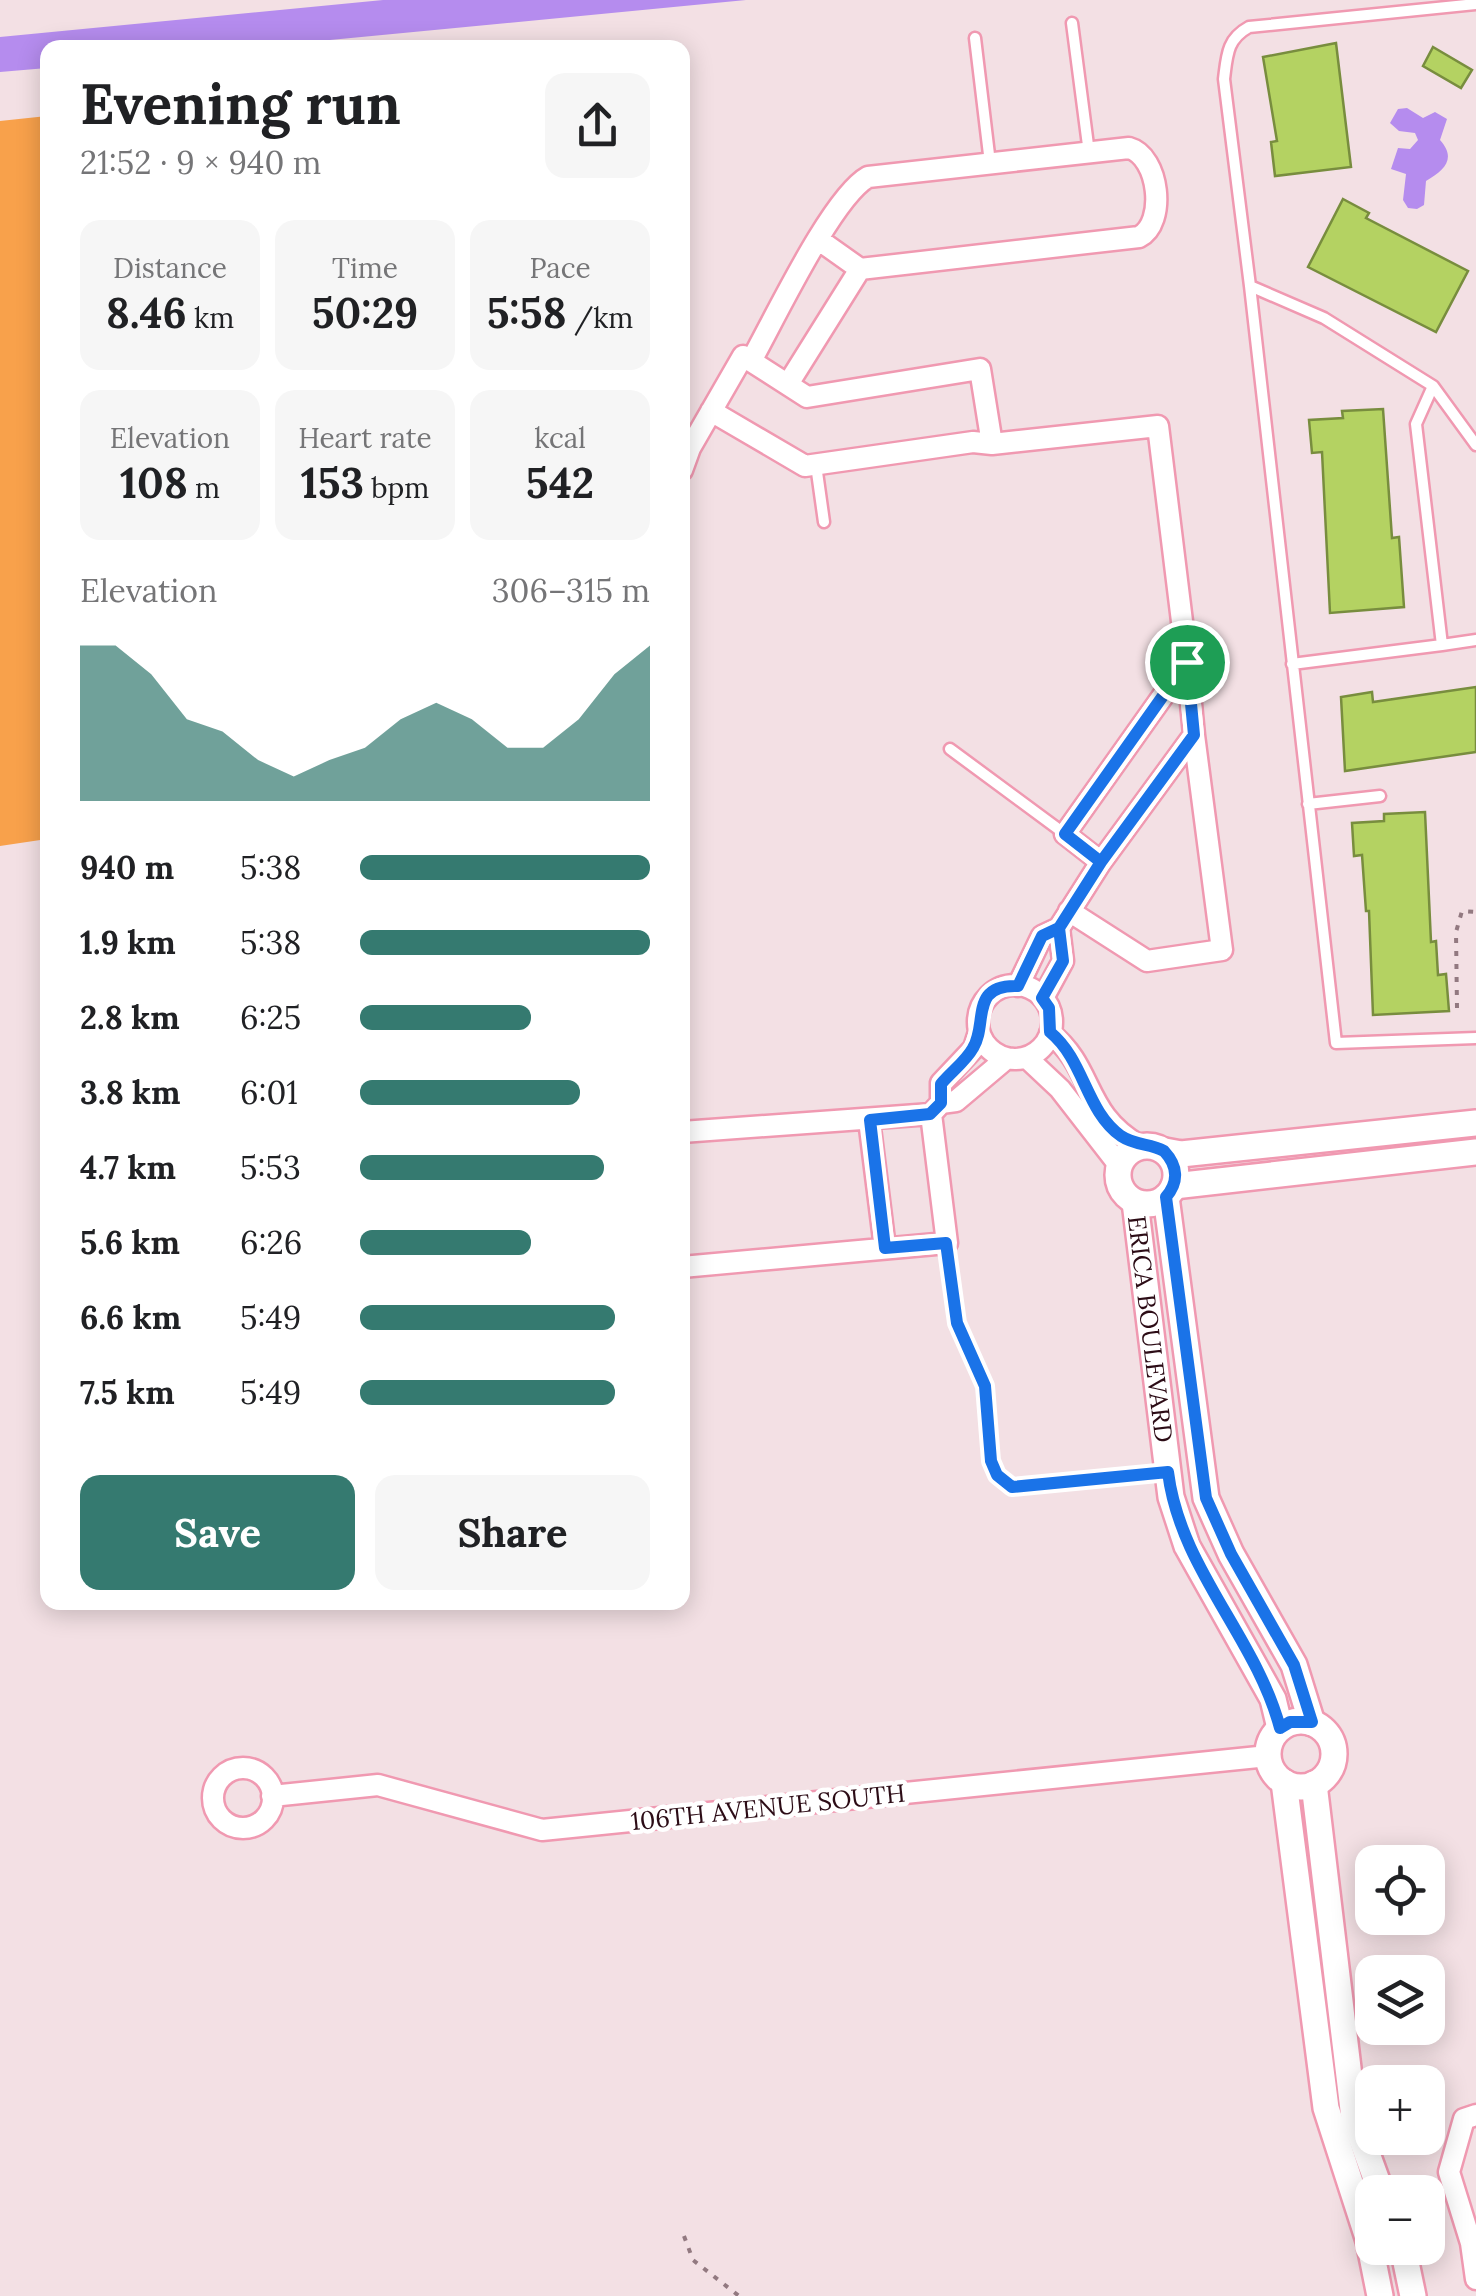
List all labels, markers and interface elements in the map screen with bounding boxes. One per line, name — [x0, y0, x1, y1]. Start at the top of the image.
text: Evening run — [80, 69, 401, 139]
button: share — [545, 73, 650, 178]
text: 21:52 · 9 × 940 m — [80, 142, 321, 183]
text: Distance — [113, 250, 227, 286]
text: Time — [332, 250, 398, 286]
text: Pace — [529, 250, 591, 286]
text: 8.46 — [106, 286, 187, 340]
text: 50:29 — [312, 286, 418, 340]
text: 5:58 — [487, 286, 567, 340]
text: km — [187, 300, 234, 336]
text: /km — [567, 300, 633, 336]
text: Elevation — [110, 420, 230, 456]
text: Heart rate — [298, 420, 432, 456]
text: kcal — [534, 420, 586, 456]
text: 108 — [120, 456, 188, 510]
text: 153 — [301, 456, 364, 510]
text: 542 — [526, 456, 594, 510]
text: m — [188, 470, 220, 506]
text: bpm — [364, 470, 429, 506]
text: Elevation — [80, 570, 217, 611]
text: 306–315 m — [492, 570, 650, 611]
pin — [1145, 620, 1230, 705]
icon: arrive — [1160, 635, 1215, 690]
text: 940 m — [80, 847, 174, 888]
text: 5:38 — [240, 847, 301, 888]
text: 1.9 km — [80, 922, 176, 963]
text: 5:38 — [240, 922, 301, 963]
text: 2.8 km — [80, 997, 180, 1038]
text: 6:25 — [240, 997, 301, 1038]
text: 3.8 km — [80, 1072, 181, 1113]
text: 6:01 — [240, 1072, 298, 1113]
text: 4.7 km — [80, 1147, 176, 1188]
text: 5:53 — [240, 1147, 301, 1188]
street label: ERICA BOULEVARD — [1121, 1214, 1180, 1444]
text: 5.6 km — [80, 1222, 180, 1263]
text: 6:26 — [240, 1222, 302, 1263]
text: 6.6 km — [80, 1297, 181, 1338]
text: 5:49 — [240, 1297, 301, 1338]
text: 7.5 km — [80, 1372, 175, 1413]
text: 5:49 — [240, 1372, 301, 1413]
button: Save — [80, 1475, 355, 1590]
button: Share — [375, 1475, 650, 1590]
street label: 106TH AVENUE SOUTH — [629, 1777, 907, 1837]
map controls — [1355, 1845, 1445, 2265]
button: locate — [1355, 1845, 1445, 1935]
button: layers — [1355, 1955, 1445, 2045]
button: + — [1355, 2065, 1445, 2155]
button: − — [1355, 2175, 1445, 2265]

